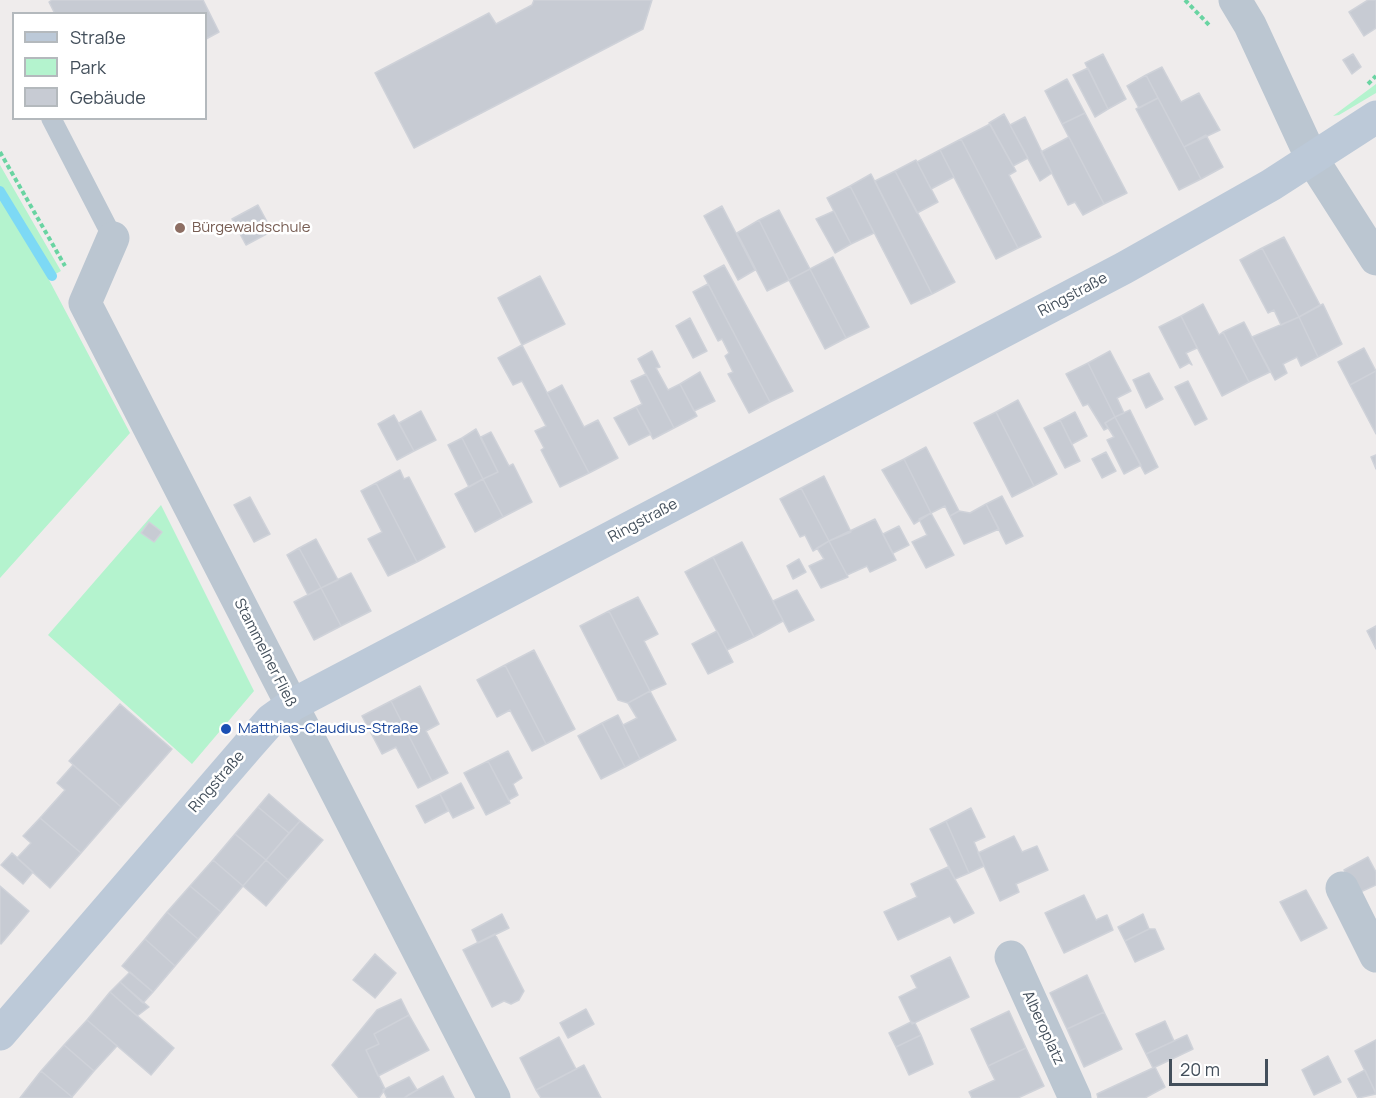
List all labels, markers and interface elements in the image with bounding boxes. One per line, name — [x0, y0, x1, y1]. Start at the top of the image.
legend — [12, 12, 207, 120]
text: Straße — [70, 25, 126, 49]
text: Park — [70, 55, 106, 79]
text: Gebäude — [70, 85, 146, 109]
place label: Bürgewaldschule — [192, 219, 311, 237]
marker: Bürgewaldschule — [173, 221, 187, 235]
street label: Ringstraße — [1035, 269, 1111, 321]
street label: Ringstraße — [605, 495, 681, 547]
street label: Stammelner Fließ — [230, 596, 300, 710]
place label: Matthias-Claudius-Straße — [238, 720, 418, 738]
marker: Matthias-Claudius-Straße — [219, 722, 233, 736]
street label: Ringstraße — [185, 747, 249, 817]
street label: Alberoplatz — [1018, 988, 1068, 1068]
scale bar — [1172, 1047, 1271, 1085]
text: 20 m — [1180, 1057, 1220, 1081]

